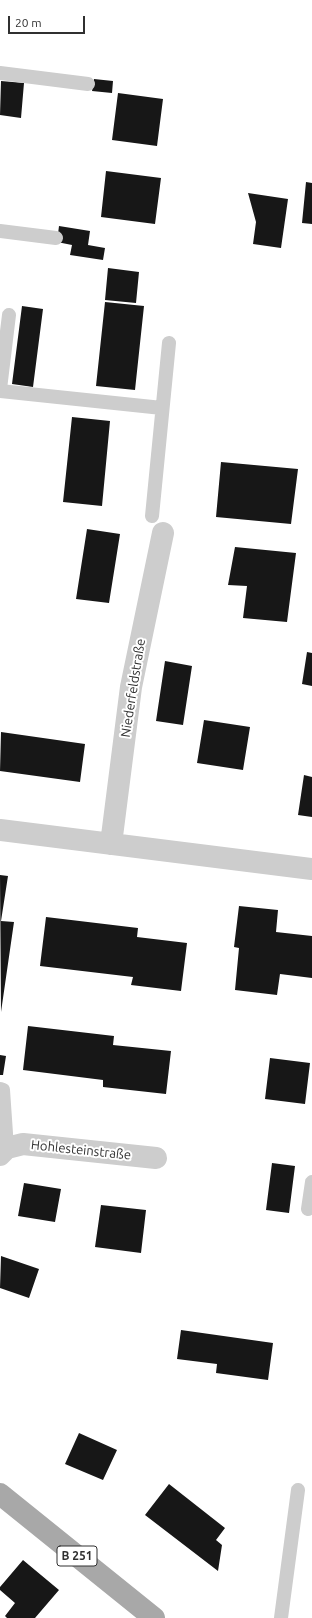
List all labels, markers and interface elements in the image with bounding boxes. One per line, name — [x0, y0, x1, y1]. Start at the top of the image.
scale bar — [10, 8, 87, 34]
text: 20 m — [15, 16, 42, 29]
street label: Niederfeldstraße — [117, 637, 149, 739]
street label: Hohlesteinstraße — [30, 1137, 132, 1163]
road number: B 251 — [57, 1546, 97, 1566]

